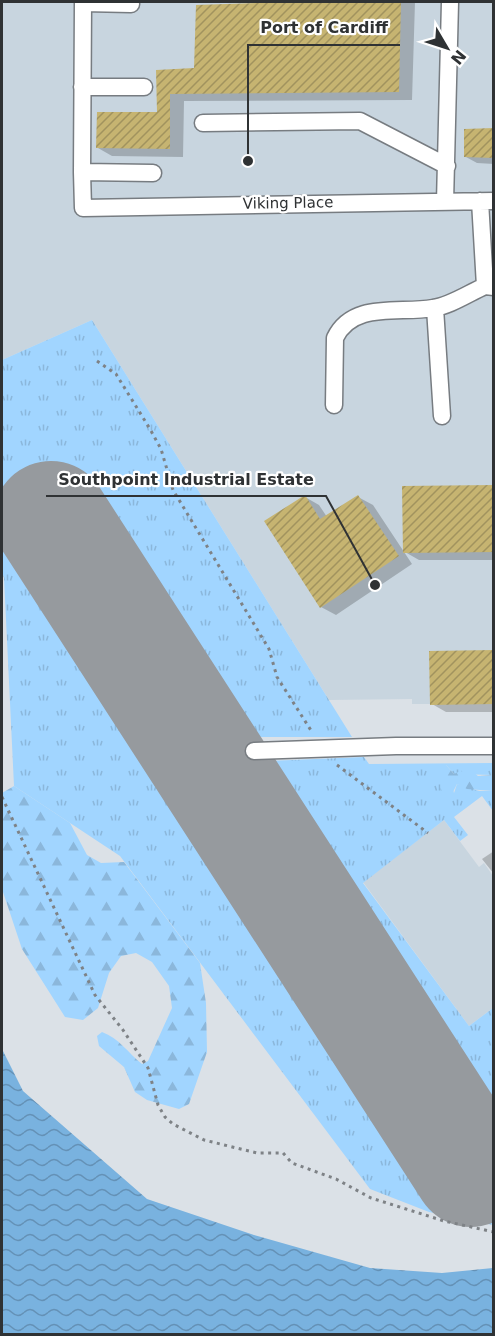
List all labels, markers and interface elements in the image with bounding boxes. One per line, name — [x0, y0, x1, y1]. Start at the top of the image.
callout: Port of Cardiff — [248, 11, 400, 45]
text: Port of Cardiff — [260, 18, 389, 37]
north arrow — [417, 18, 477, 78]
text: N — [447, 46, 470, 68]
street label: Viking Place — [243, 193, 333, 213]
callout: Southpoint Industrial Estate — [46, 462, 326, 496]
text: Southpoint Industrial Estate — [58, 470, 314, 489]

